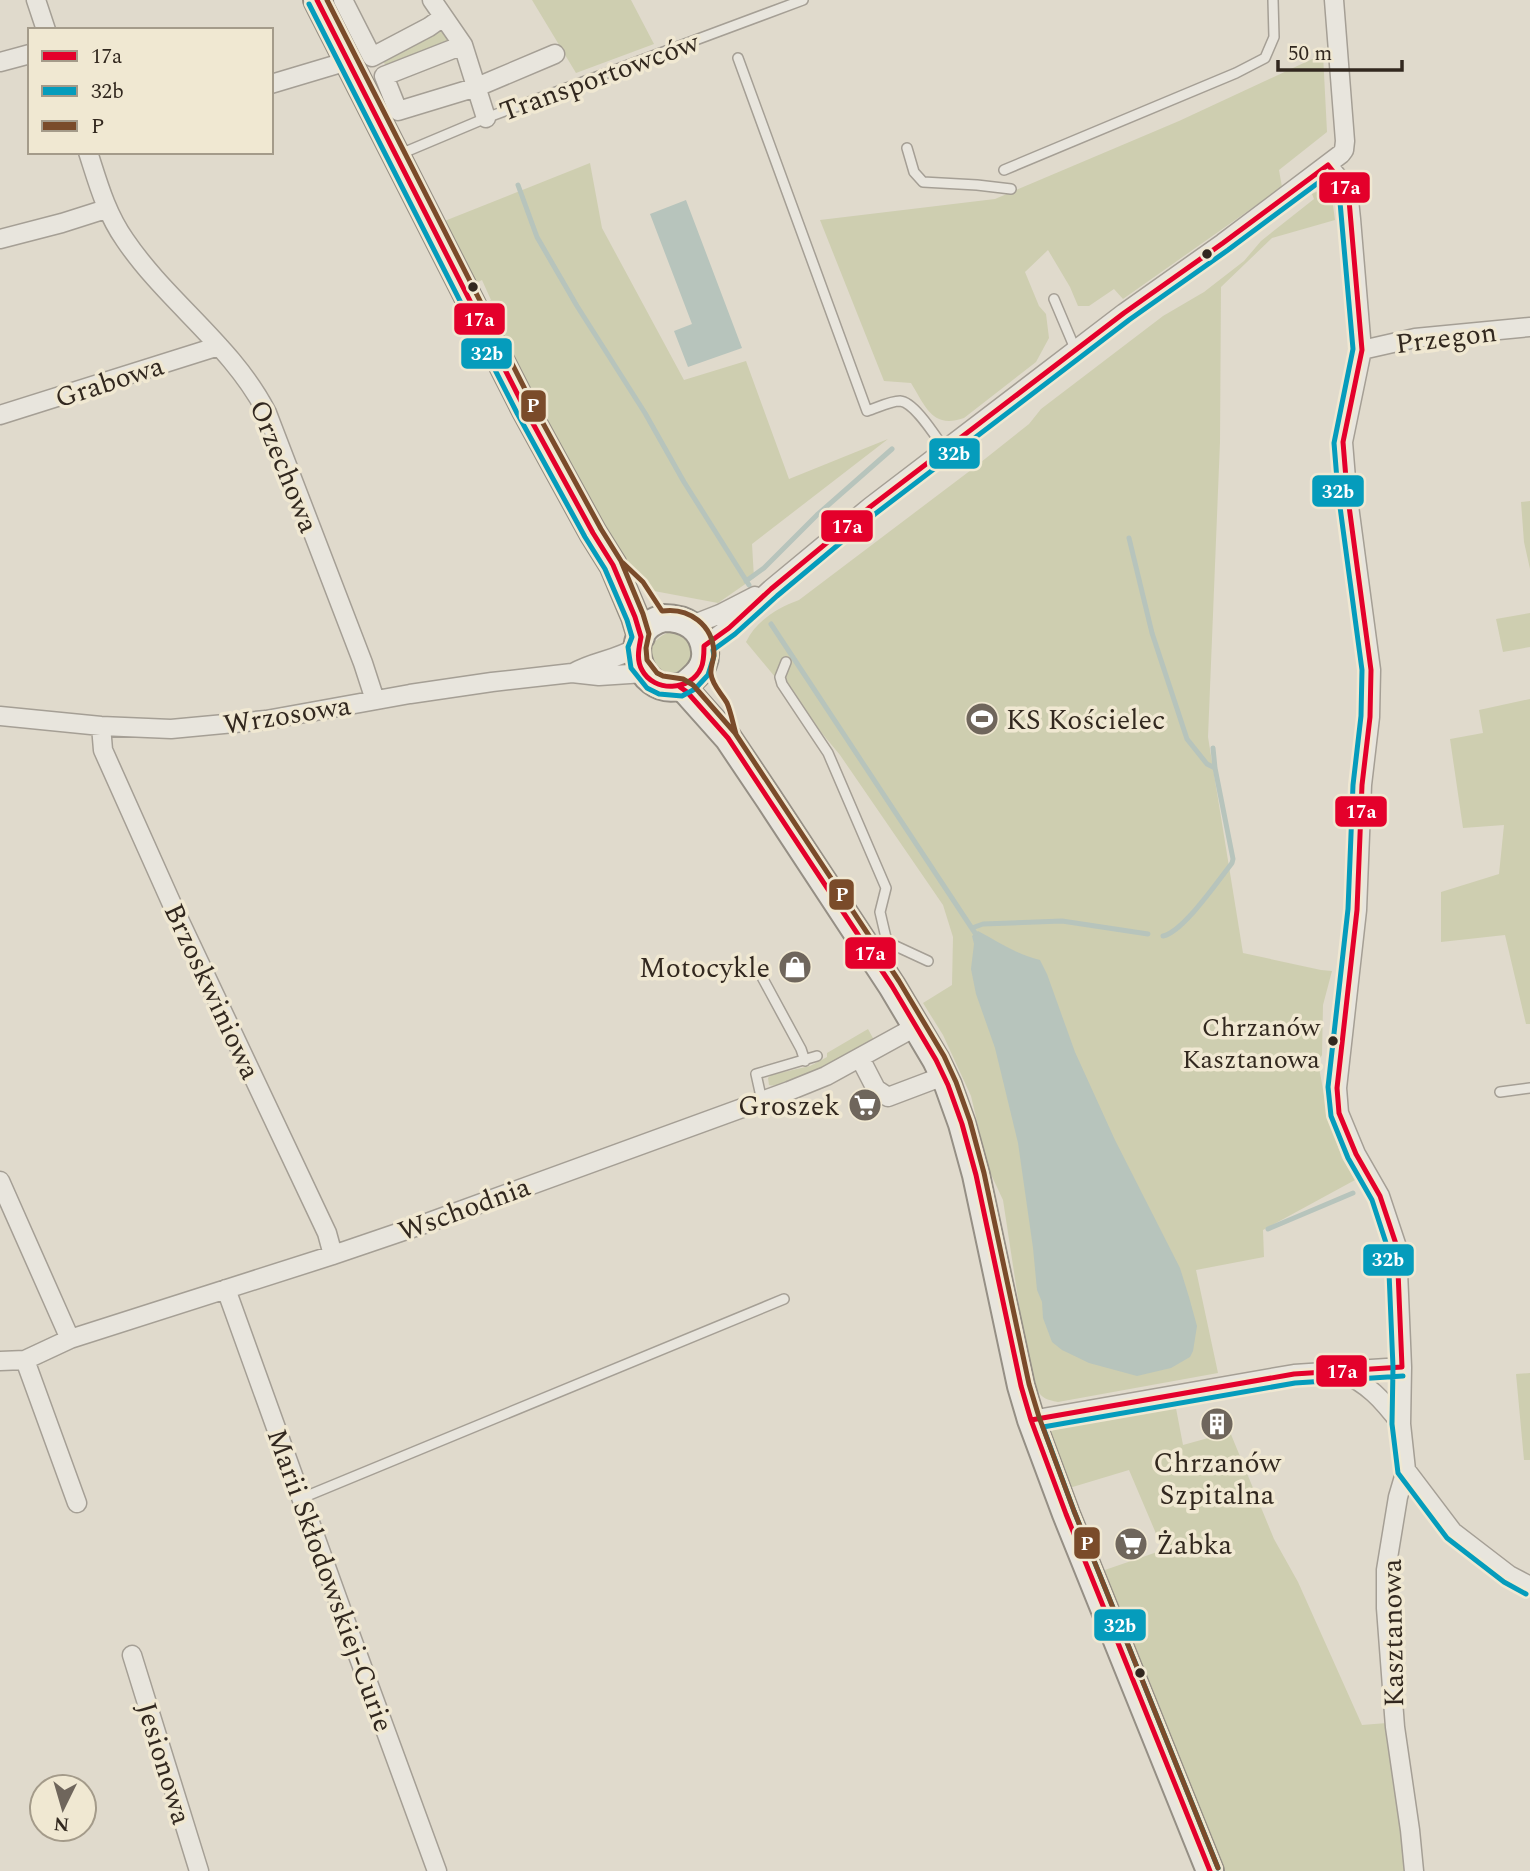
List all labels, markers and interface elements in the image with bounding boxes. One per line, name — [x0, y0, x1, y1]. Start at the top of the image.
street label: Transportowców — [494, 21, 706, 133]
legend — [28, 28, 273, 154]
scale bar — [1278, 28, 1402, 72]
text: 50 m — [1288, 38, 1332, 70]
text: 17a — [91, 41, 123, 73]
text: 32b — [91, 76, 124, 108]
text: P — [91, 111, 104, 143]
line badge: 17a — [1318, 171, 1371, 204]
text: 17a — [1329, 174, 1361, 203]
unlabelled marker — [1200, 247, 1214, 261]
unlabelled marker — [466, 280, 480, 294]
line badge: 17a — [453, 302, 506, 336]
text: 17a — [463, 306, 495, 335]
street label: Przegon — [1393, 311, 1499, 366]
line badge: 32b — [460, 337, 513, 370]
text: 32b — [471, 340, 503, 369]
street label: Grabowa — [49, 345, 170, 420]
line badge: P — [520, 389, 547, 423]
text: P — [527, 392, 540, 421]
street label: Orzechowa — [237, 394, 330, 540]
line badge: 32b — [928, 437, 981, 470]
text: 32b — [938, 440, 970, 469]
line badge: 32b — [1311, 474, 1365, 508]
text: 32b — [1322, 478, 1354, 507]
line badge: 17a — [820, 509, 874, 543]
text: 17a — [831, 513, 863, 542]
street label: Wrzosowa — [220, 684, 354, 747]
place label: KS Kościelec — [1006, 699, 1165, 742]
sports icon: KS Kościelec — [963, 700, 1001, 738]
line badge: 17a — [1334, 795, 1388, 828]
text: 17a — [1345, 798, 1377, 827]
line badge: P — [828, 878, 855, 911]
text: P — [836, 881, 849, 910]
street label: Brzoskwiniowa — [152, 896, 271, 1087]
line badge: 17a — [844, 936, 897, 970]
text: 17a — [854, 940, 886, 969]
place label: Motocykle — [639, 947, 770, 990]
shop icon: Motocykle — [776, 948, 814, 986]
place label: Chrzanów Kasztanowa — [1182, 1008, 1321, 1080]
marker: Chrzanów Kasztanowa — [1326, 1034, 1340, 1048]
place label: Groszek — [738, 1085, 840, 1128]
supermarket icon: Groszek — [846, 1086, 884, 1124]
street label: Wschodnia — [392, 1166, 537, 1253]
line badge: 32b — [1362, 1243, 1415, 1277]
text: 32b — [1372, 1246, 1404, 1275]
line badge: 17a — [1315, 1354, 1368, 1388]
text: 17a — [1326, 1358, 1358, 1387]
building icon: Chrzanów Szpitalna — [1198, 1405, 1236, 1443]
street label: Marii Skłodowskiej-Curie — [255, 1423, 405, 1738]
place label: Chrzanów Szpitalna — [1153, 1442, 1282, 1517]
place label: Żabka — [1156, 1524, 1233, 1567]
supermarket icon: Żabka — [1112, 1525, 1150, 1563]
line badge: P — [1073, 1526, 1101, 1560]
text: P — [1081, 1530, 1094, 1559]
street label: Kasztanowa — [1371, 1558, 1416, 1708]
line badge: 32b — [1093, 1608, 1147, 1642]
text: 32b — [1104, 1612, 1136, 1641]
unlabelled marker — [1133, 1666, 1147, 1680]
street label: Jesionowa — [125, 1697, 203, 1830]
north arrow — [28, 1773, 98, 1843]
text: N — [53, 1808, 71, 1839]

